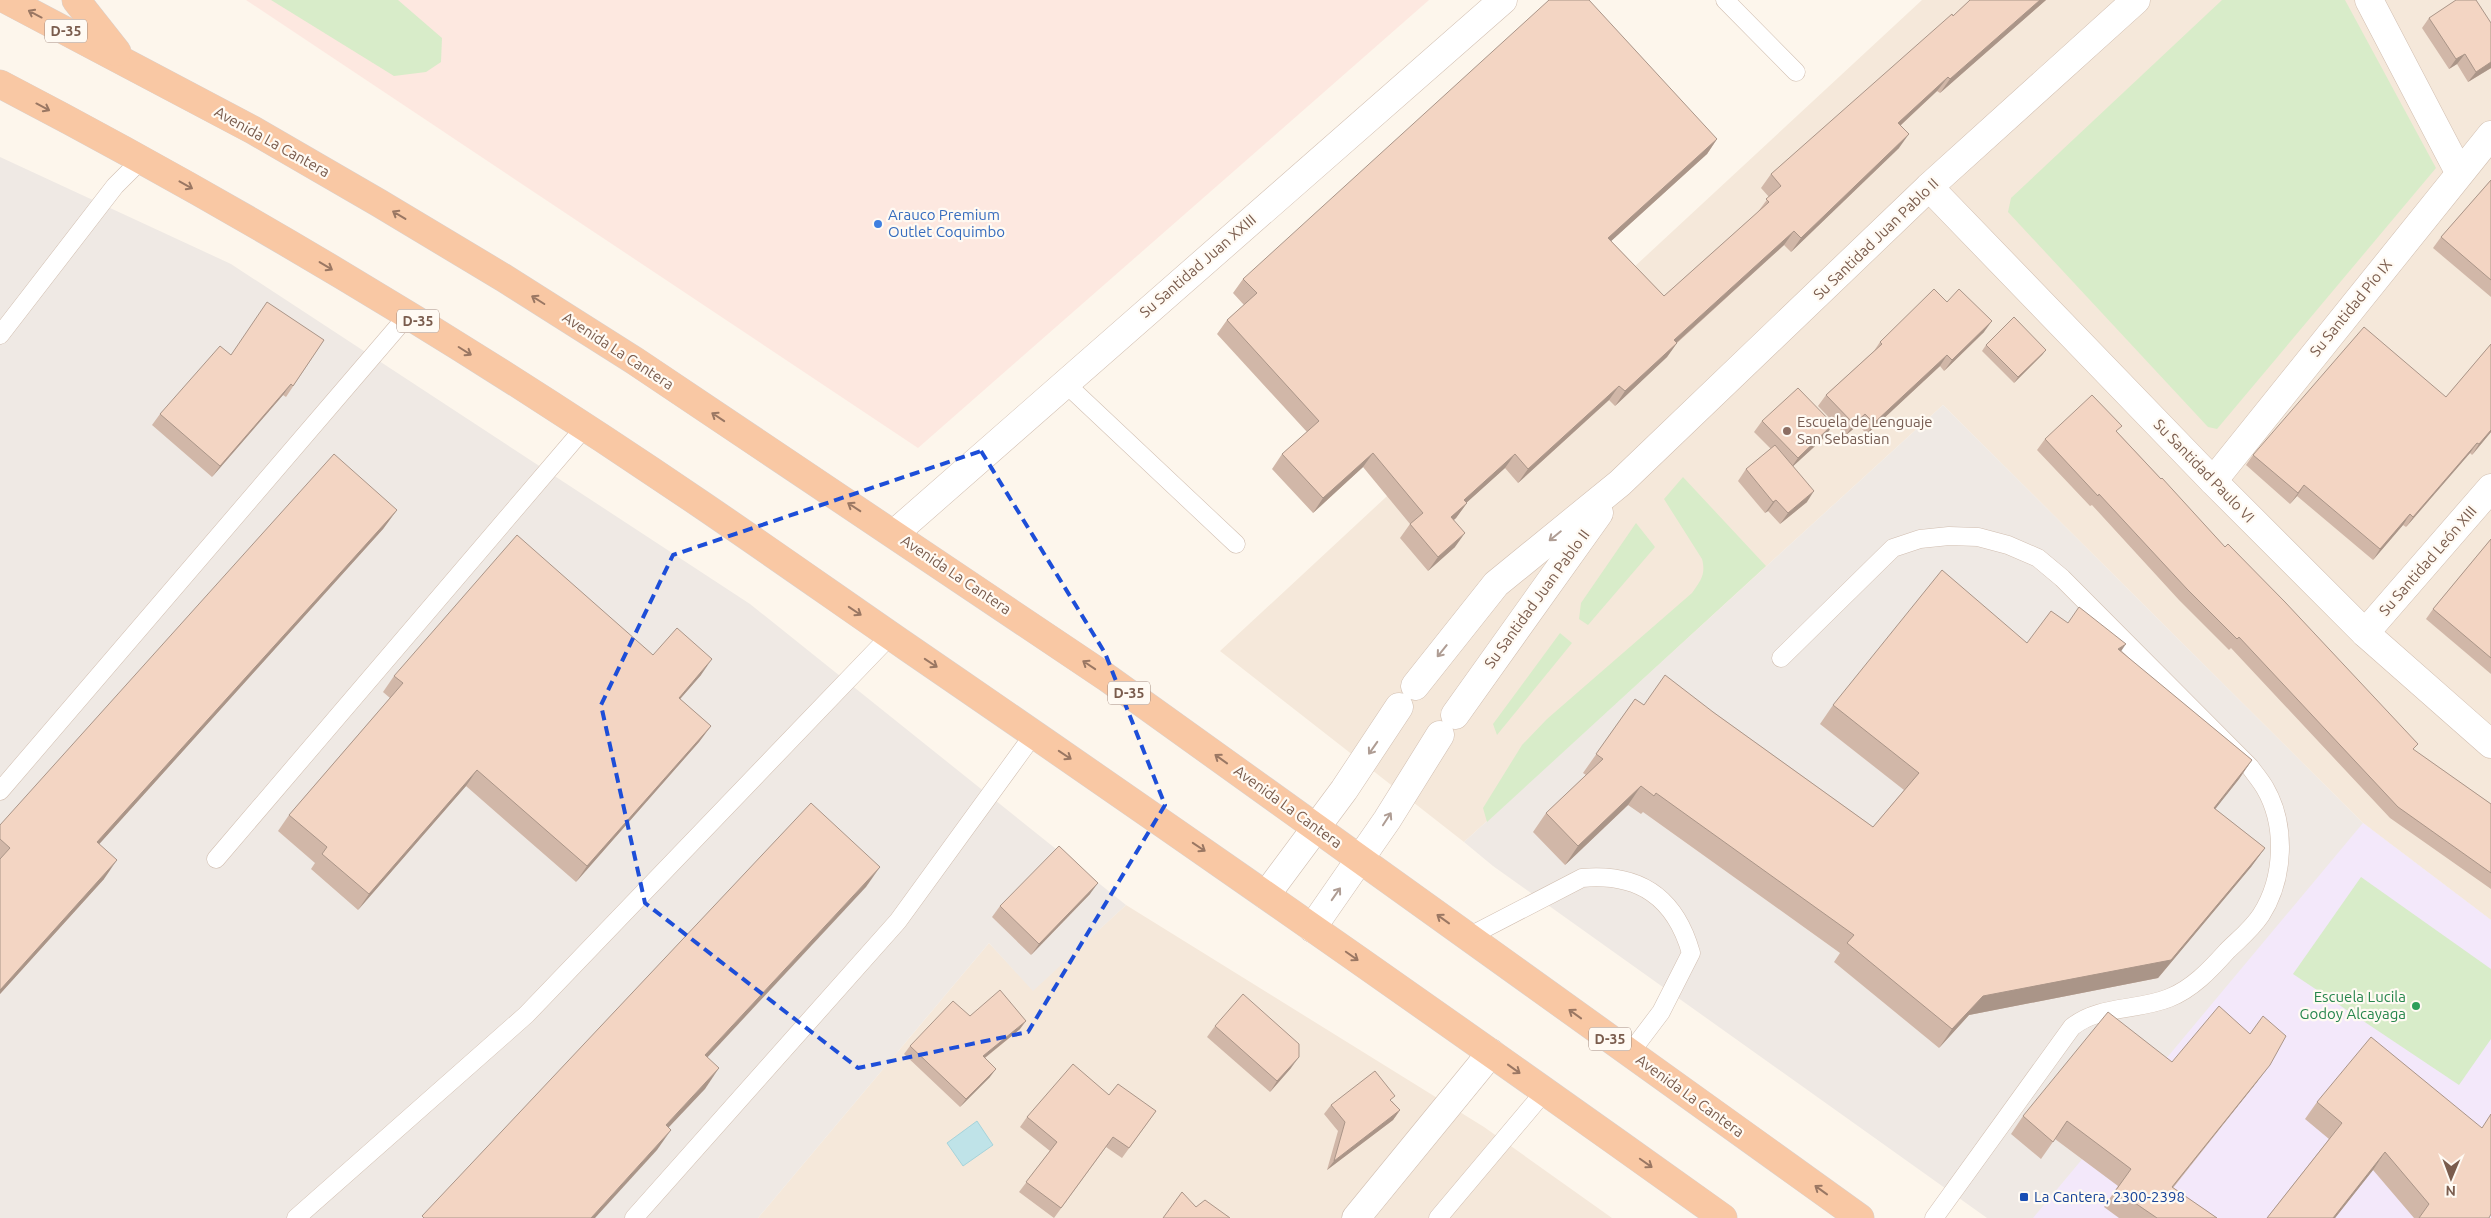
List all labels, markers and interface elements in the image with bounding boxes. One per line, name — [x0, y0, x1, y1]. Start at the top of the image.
one-way arrow — [28, 9, 43, 18]
road number: D-35 — [45, 20, 87, 42]
one-way arrow — [35, 103, 50, 112]
street label: Avenida La Cantera — [212, 103, 333, 180]
street label: Su Santidad Juan Pablo II — [1810, 175, 1942, 303]
one-way arrow — [178, 180, 193, 190]
place label: Arauco Premium Outlet Coquimbo — [888, 206, 1005, 240]
one-way arrow — [393, 210, 407, 220]
street label: Su Santidad Juan XXIII — [1136, 211, 1259, 321]
marker: Arauco Premium Outlet Coquimbo — [872, 218, 884, 230]
street label: Su Santidad Pío IX — [2306, 256, 2395, 360]
one-way arrow — [319, 262, 333, 272]
one-way arrow — [532, 294, 546, 304]
street label: Avenida La Cantera — [560, 308, 677, 393]
road number: D-35 — [397, 310, 439, 332]
one-way arrow — [458, 345, 472, 356]
one-way arrow — [711, 412, 725, 422]
place label: Escuela de Lenguaje San Sebastian — [1797, 413, 1933, 447]
street label: Su Santidad Paulo VI — [2151, 416, 2258, 526]
marker: Escuela de Lenguaje San Sebastian — [1781, 425, 1793, 437]
one-way arrow — [847, 502, 861, 512]
street label: Su Santidad León XIII — [2375, 502, 2480, 619]
street label: Su Santidad Juan Pablo II — [1481, 526, 1593, 671]
street label: Avenida La Cantera — [898, 531, 1015, 618]
one-way arrow — [1549, 531, 1562, 542]
one-way arrow — [848, 606, 862, 616]
one-way arrow — [1436, 644, 1447, 657]
one-way arrow — [923, 658, 937, 668]
one-way arrow — [1082, 660, 1096, 670]
road number: D-35 — [1108, 681, 1150, 704]
one-way arrow — [1368, 741, 1378, 755]
one-way arrow — [1057, 750, 1071, 760]
one-way arrow — [1214, 754, 1228, 764]
street label: Avenida La Cantera — [1231, 762, 1345, 851]
one-way arrow — [1382, 812, 1392, 826]
one-way arrow — [1192, 842, 1206, 852]
one-way arrow — [1331, 887, 1341, 901]
one-way arrow — [1436, 914, 1450, 924]
one-way arrow — [1345, 951, 1359, 961]
place label: Escuela Lucila Godoy Alcayaga — [2300, 988, 2406, 1022]
marker: Escuela Lucila Godoy Alcayaga — [2410, 1000, 2422, 1012]
one-way arrow — [1568, 1009, 1582, 1019]
road number: D-35 — [1589, 1028, 1631, 1050]
street label: Avenida La Cantera — [1633, 1051, 1747, 1140]
one-way arrow — [1506, 1064, 1520, 1074]
north arrow — [2426, 1153, 2476, 1203]
one-way arrow — [1639, 1158, 1653, 1168]
text: N — [2445, 1183, 2456, 1199]
one-way arrow — [1814, 1185, 1828, 1195]
place label: La Cantera, 2300-2398 — [2034, 1188, 2185, 1205]
marker: La Cantera, 2300-2398 — [2018, 1191, 2030, 1203]

